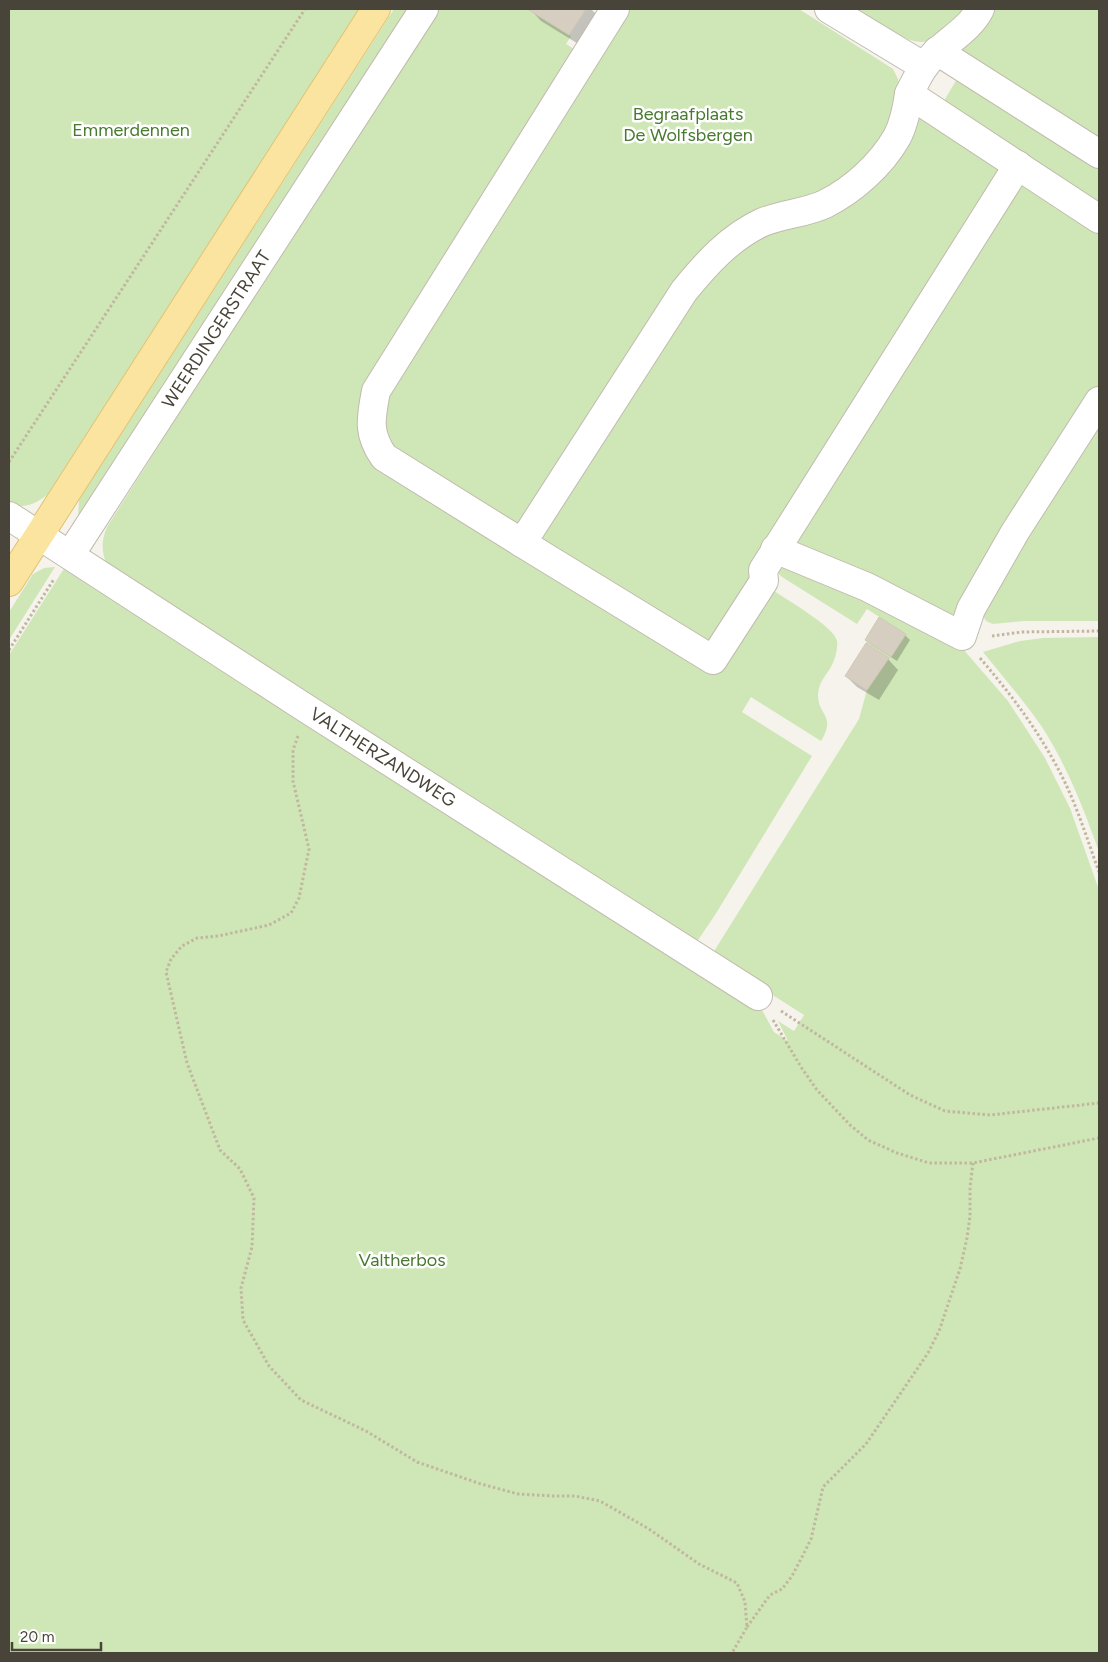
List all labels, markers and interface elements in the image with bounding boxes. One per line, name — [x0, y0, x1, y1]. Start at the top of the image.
park label: Begraafplaats De Wolfsbergen — [623, 103, 753, 146]
park label: Emmerdennen — [72, 119, 190, 141]
street label: WEERDINGERSTRAAT — [157, 246, 275, 412]
street label: VALTHERZANDWEG — [306, 703, 460, 812]
park label: Valtherbos — [358, 1249, 446, 1271]
scale bar — [12, 1620, 101, 1652]
text: 20 m — [20, 1628, 54, 1646]

